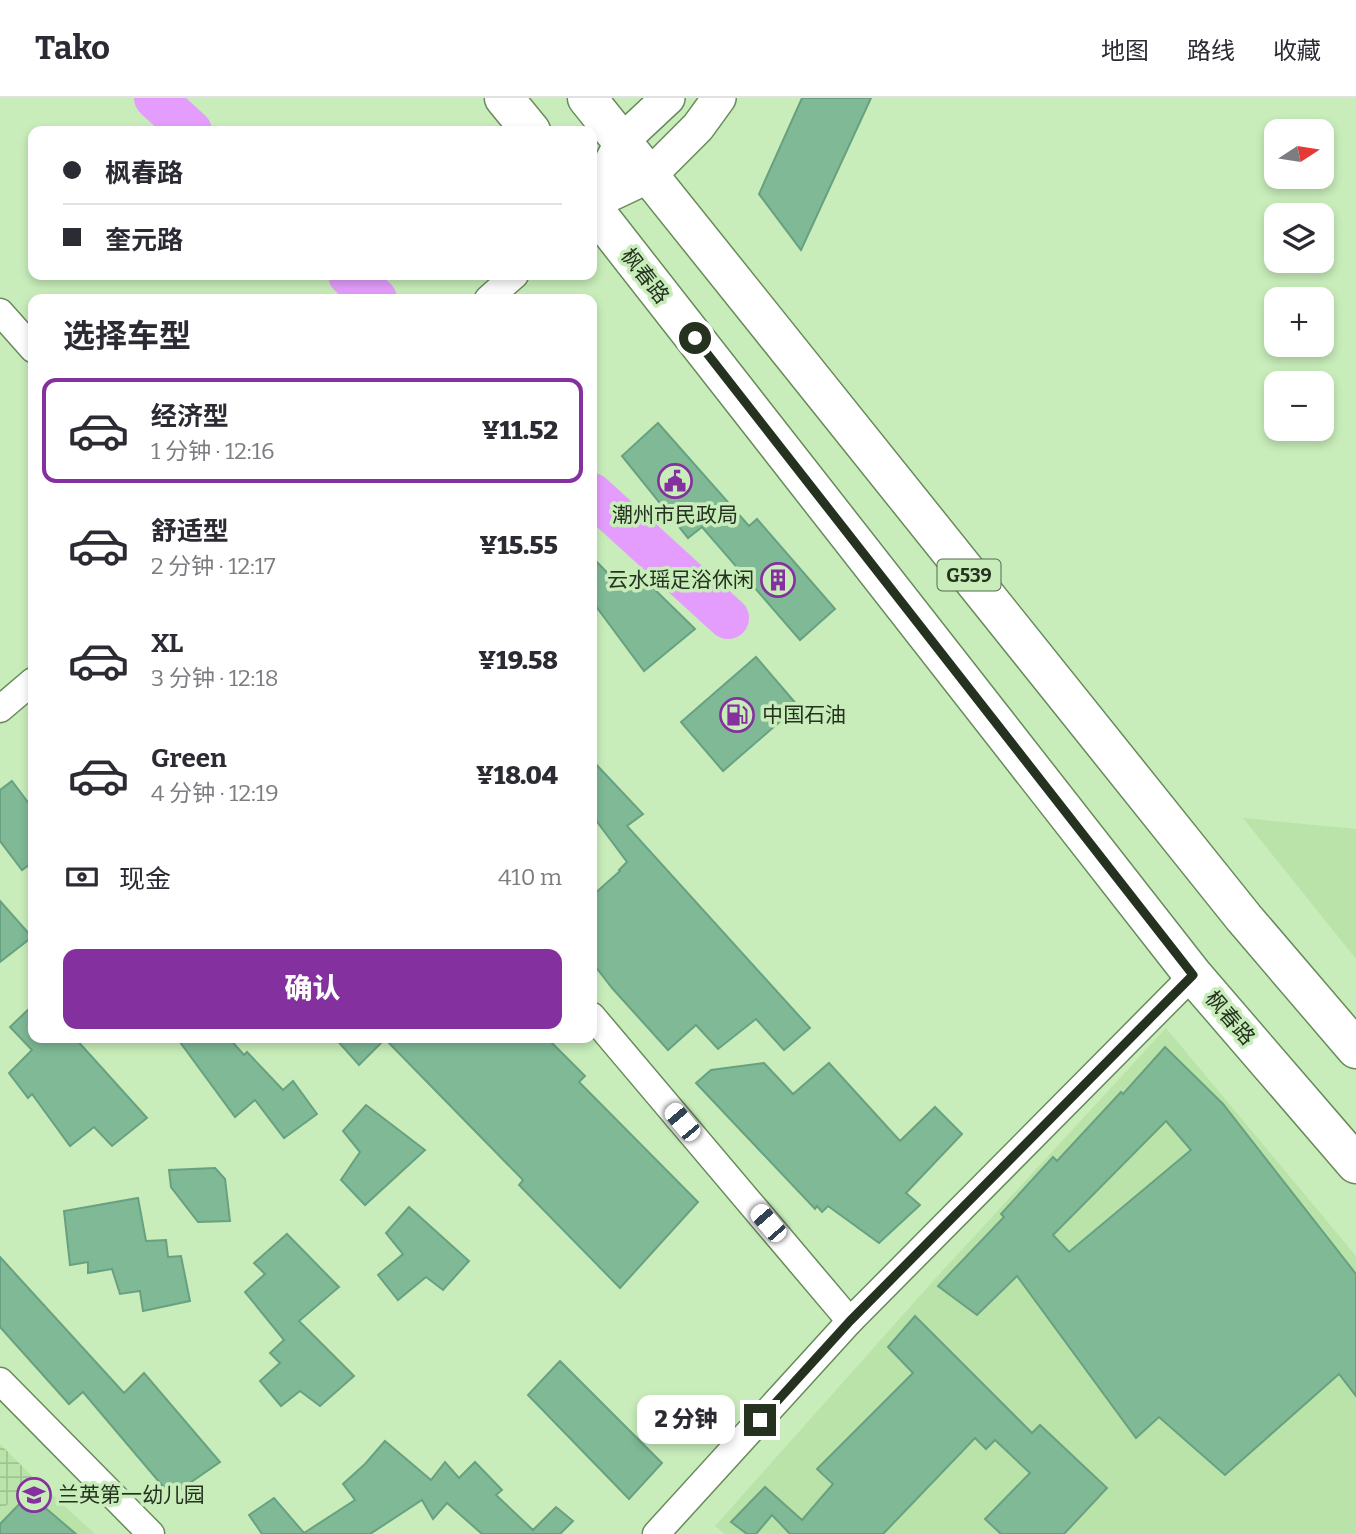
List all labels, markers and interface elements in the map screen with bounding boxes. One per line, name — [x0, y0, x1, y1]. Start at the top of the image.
text: Tako — [35, 28, 110, 68]
text: 地图 — [1101, 37, 1149, 65]
text: 路线 — [1187, 37, 1235, 65]
text: 收藏 — [1273, 37, 1321, 65]
north arrow — [1264, 119, 1334, 189]
map controls — [1264, 119, 1334, 441]
text: 枫春路 — [105, 158, 183, 189]
button: layers — [1264, 203, 1334, 273]
text: 奎元路 — [105, 225, 183, 256]
street label: 枫春路 — [615, 243, 675, 309]
button: + — [1264, 287, 1334, 357]
text: 选择车型 — [63, 317, 191, 355]
route start — [679, 322, 711, 354]
button: − — [1264, 371, 1334, 441]
icon: car — [67, 399, 130, 462]
text: 经济型 — [151, 401, 229, 432]
text: ¥11.52 — [482, 415, 558, 446]
text: 1 分钟 · 12:16 — [151, 437, 275, 465]
public building icon: 潮州市民政局 — [656, 462, 694, 500]
place label: 潮州市民政局 — [612, 502, 738, 528]
icon: car — [67, 514, 130, 577]
text: 舒适型 — [151, 516, 229, 547]
text: ¥15.55 — [480, 530, 558, 561]
text: 2 分钟 · 12:17 — [151, 552, 276, 580]
road number: G539 — [937, 560, 1000, 590]
building icon: 云水瑶足浴休闲 — [759, 561, 797, 599]
place label: 云水瑶足浴休闲 — [607, 567, 754, 593]
text: XL — [151, 628, 183, 659]
icon: car — [67, 629, 130, 692]
text: ¥19.58 — [478, 645, 558, 676]
text: 3 分钟 · 12:18 — [151, 664, 279, 692]
fuel station icon: 中国石油 — [718, 696, 756, 734]
place label: 中国石油 — [762, 702, 846, 728]
text: Green — [151, 743, 227, 774]
icon: car — [67, 744, 130, 807]
text: ¥18.04 — [476, 760, 558, 791]
text: 4 分钟 · 12:19 — [151, 779, 279, 807]
icon: cash — [63, 858, 101, 896]
text: 410 m — [498, 863, 562, 891]
text: 现金 — [119, 864, 171, 895]
button: 确认 — [63, 949, 562, 1029]
street label: 枫春路 — [1200, 986, 1260, 1050]
car — [661, 1099, 704, 1145]
car — [747, 1200, 790, 1246]
callout: 2 分钟 — [638, 1396, 736, 1444]
route end — [744, 1404, 776, 1436]
text: 2 分钟 — [654, 1405, 718, 1433]
school or university icon: 兰英第一幼儿园 — [15, 1476, 53, 1514]
place label: 兰英第一幼儿园 — [58, 1482, 205, 1508]

